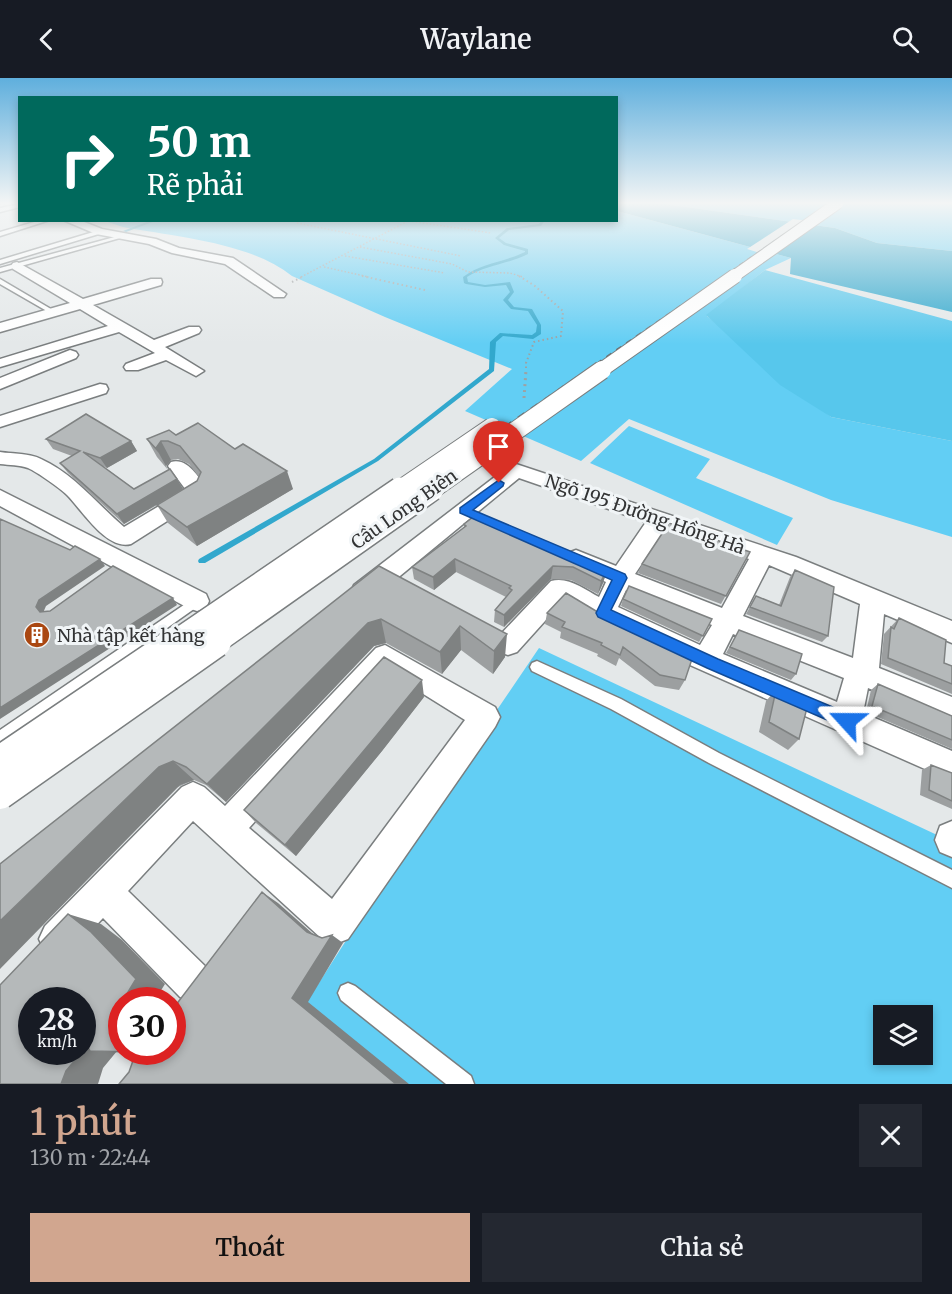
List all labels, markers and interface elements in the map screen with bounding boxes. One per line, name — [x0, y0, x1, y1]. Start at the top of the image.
text: Waylane — [420, 22, 532, 56]
icon: back — [30, 23, 63, 56]
icon: search — [889, 23, 922, 56]
text: 50 m — [147, 116, 251, 168]
icon: right — [48, 120, 126, 198]
text: Rẽ phải — [147, 168, 244, 202]
pin — [473, 421, 524, 483]
icon: arrive — [482, 430, 515, 463]
street label: Cầu Long Biên — [346, 464, 462, 554]
street label: Ngõ 195 Đường Hồng Hà — [542, 469, 748, 559]
building icon: Nhà tập kết hàng — [22, 620, 52, 650]
place label: Nhà tập kết hàng — [57, 624, 205, 647]
position arrow — [815, 689, 879, 753]
speed limit sign: 30 — [108, 987, 186, 1065]
text: 28 — [39, 1000, 75, 1038]
map controls — [873, 1005, 933, 1065]
button: layers — [873, 1005, 933, 1065]
text: km/h — [37, 1032, 77, 1051]
text: 1 phút — [30, 1100, 137, 1145]
button: close — [859, 1104, 922, 1167]
text: 130 m · 22:44 — [30, 1145, 150, 1170]
button: Thoát — [30, 1213, 470, 1282]
button: Chia sẻ — [482, 1213, 922, 1282]

